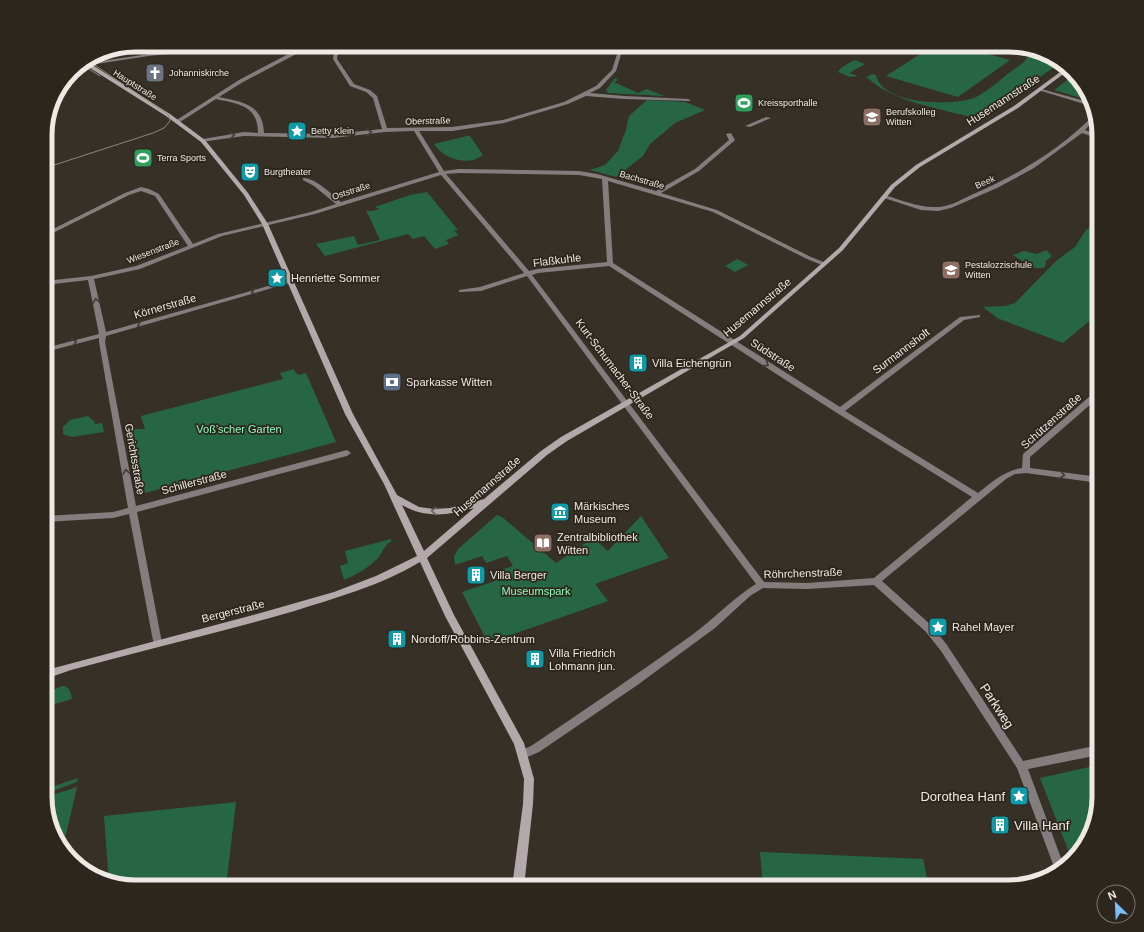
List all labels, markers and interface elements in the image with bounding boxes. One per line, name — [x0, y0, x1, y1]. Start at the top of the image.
church icon: Johanniskirche — [144, 62, 166, 84]
street label: Hauptstraße — [111, 68, 159, 102]
place label: Johanniskirche — [169, 68, 229, 78]
street label: Husemannstraße — [964, 72, 1042, 128]
sports icon: Kreissporthalle — [733, 92, 755, 114]
place label: Kreissporthalle — [758, 98, 818, 108]
school or university icon: Berufskolleg Witten — [861, 106, 883, 128]
place label: Berufskolleg Witten — [886, 107, 936, 127]
street label: Oberstraße — [405, 115, 451, 127]
place icon: Betty Klein — [286, 120, 308, 142]
place label: Betty Klein — [311, 126, 354, 136]
one-way arrow — [366, 128, 372, 137]
one-way arrow — [228, 131, 235, 140]
sports icon: Terra Sports — [132, 147, 154, 169]
place label: Terra Sports — [157, 153, 207, 163]
theatre icon: Burgtheater — [239, 161, 261, 183]
place label: Burgtheater — [264, 167, 311, 177]
street label: Bachstraße — [618, 169, 666, 191]
street label: Beek — [974, 173, 997, 191]
street label: Oststraße — [331, 180, 371, 202]
street label: Wiesenstraße — [125, 236, 181, 266]
street label: Flaßkuhle — [532, 251, 582, 269]
school or university icon: Pestalozzischule Witten — [940, 259, 962, 281]
place label: Pestalozzischule Witten — [965, 260, 1032, 280]
place icon: Henriette Sommer — [266, 267, 288, 289]
place label: Henriette Sommer — [291, 272, 381, 284]
street label: Husemannstraße — [721, 275, 793, 339]
one-way arrow — [250, 287, 257, 296]
street label: Körnerstraße — [132, 291, 198, 321]
one-way arrow — [92, 298, 100, 304]
street label: Kurt-Schumacher-Straße — [573, 317, 657, 421]
one-way arrow — [137, 320, 144, 329]
street label: Surmannsholt — [870, 326, 932, 376]
street label: Südstraße — [748, 336, 798, 374]
one-way arrow — [70, 338, 77, 347]
building icon: Villa Eichengrün — [627, 352, 649, 374]
place label: Villa Eichengrün — [652, 357, 731, 369]
one-way arrow — [762, 359, 769, 366]
bank icon: Sparkasse Witten — [381, 371, 403, 393]
place label: Sparkasse Witten — [406, 376, 492, 388]
street label: Schützenstraße — [1018, 391, 1084, 451]
street label: Gerichtsstraße — [123, 422, 147, 496]
park label: Voß’scher Garten — [196, 423, 282, 435]
street label: Husemannstraße — [451, 454, 523, 518]
one-way arrow — [122, 468, 130, 475]
street label: Schillerstraße — [160, 468, 228, 496]
one-way arrow — [1059, 470, 1065, 479]
place label: Märkisches Museum — [574, 500, 630, 525]
museum icon: Märkisches Museum — [549, 501, 571, 523]
one-way arrow — [431, 507, 437, 516]
place label: Zentralbibliothek Witten — [557, 531, 638, 556]
library icon: Zentralbibliothek Witten — [532, 532, 554, 554]
building icon: Villa Berger — [465, 564, 487, 586]
street label: Röhrchenstraße — [763, 566, 843, 580]
place label: Villa Berger — [490, 569, 547, 581]
park label: Museumspark — [501, 585, 571, 597]
street label: Bergerstraße — [200, 597, 266, 625]
place icon: Rahel Mayer — [927, 616, 949, 638]
place label: Rahel Mayer — [952, 621, 1015, 633]
building icon: Nordoff/Robbins-Zentrum — [386, 628, 408, 650]
place label: Nordoff/Robbins-Zentrum — [411, 633, 535, 645]
place label: Villa Friedrich Lohmann jun. — [549, 647, 616, 672]
building icon: Villa Friedrich Lohmann jun. — [524, 648, 546, 670]
street label: Parkweg — [977, 681, 1017, 731]
place icon: Dorothea Hanf — [1008, 785, 1030, 807]
place label: Dorothea Hanf — [920, 789, 1005, 804]
building icon: Villa Hanf — [989, 814, 1011, 836]
place label: Villa Hanf — [1014, 818, 1070, 833]
north arrow — [1096, 884, 1136, 924]
text: N — [1106, 888, 1118, 902]

